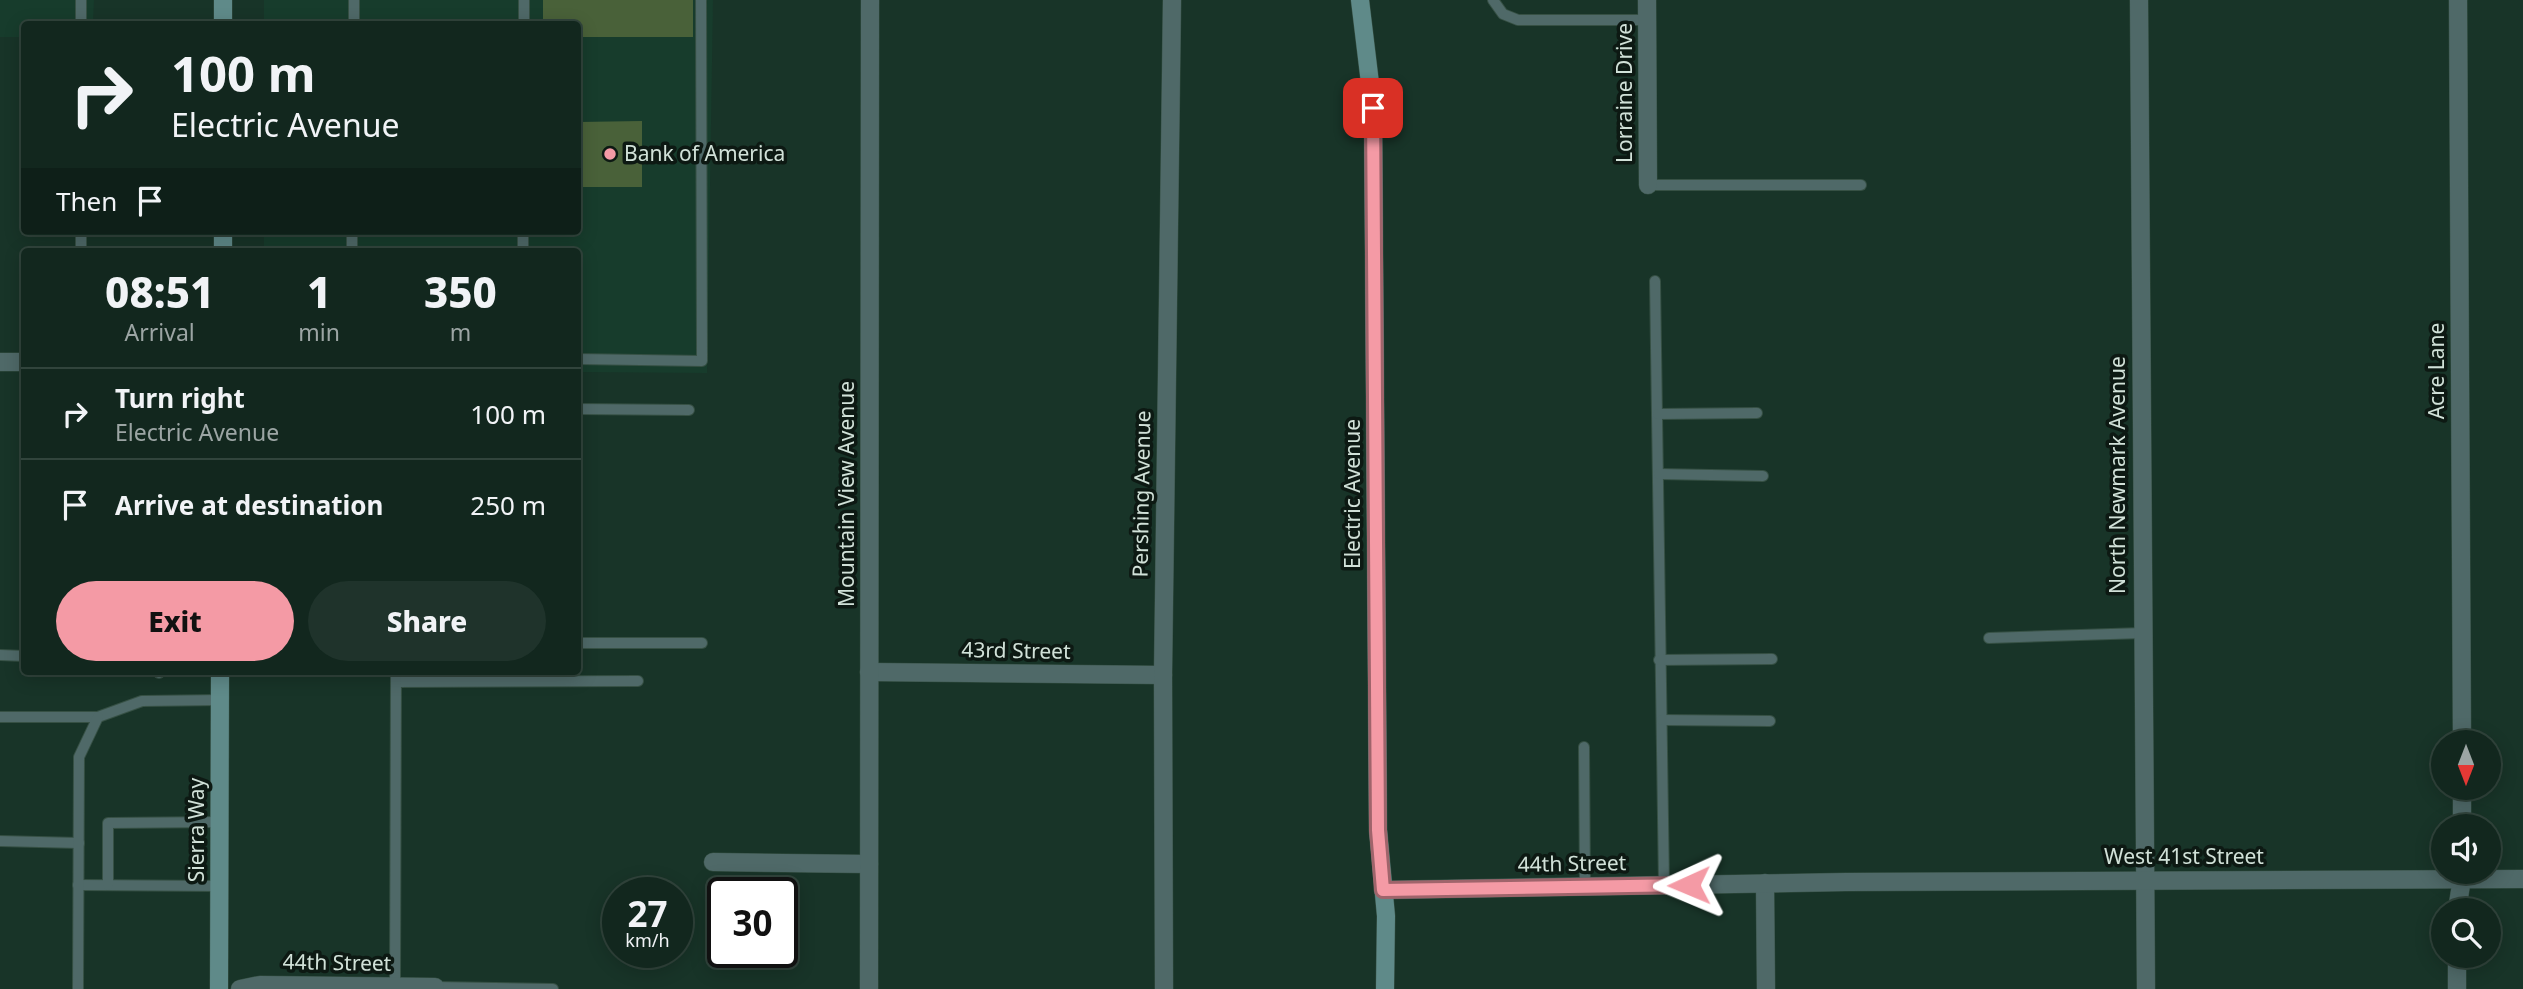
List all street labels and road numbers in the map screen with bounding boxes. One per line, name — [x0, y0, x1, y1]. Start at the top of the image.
street label: Lorraine Drive — [1610, 23, 1638, 163]
street label: Acre Lane — [2422, 323, 2450, 419]
street label: North Newmark Avenue — [2103, 356, 2131, 594]
street label: Mountain View Avenue — [832, 381, 860, 607]
street label: Pershing Avenue — [1126, 410, 1156, 578]
street label: Electric Avenue — [1338, 419, 1366, 569]
street label: 43rd Street — [961, 635, 1071, 665]
street label: Sierra Way — [182, 777, 210, 882]
street label: West 41st Street — [2104, 842, 2264, 870]
street label: 44th Street — [1517, 848, 1627, 878]
street label: 44th Street — [282, 947, 392, 977]

